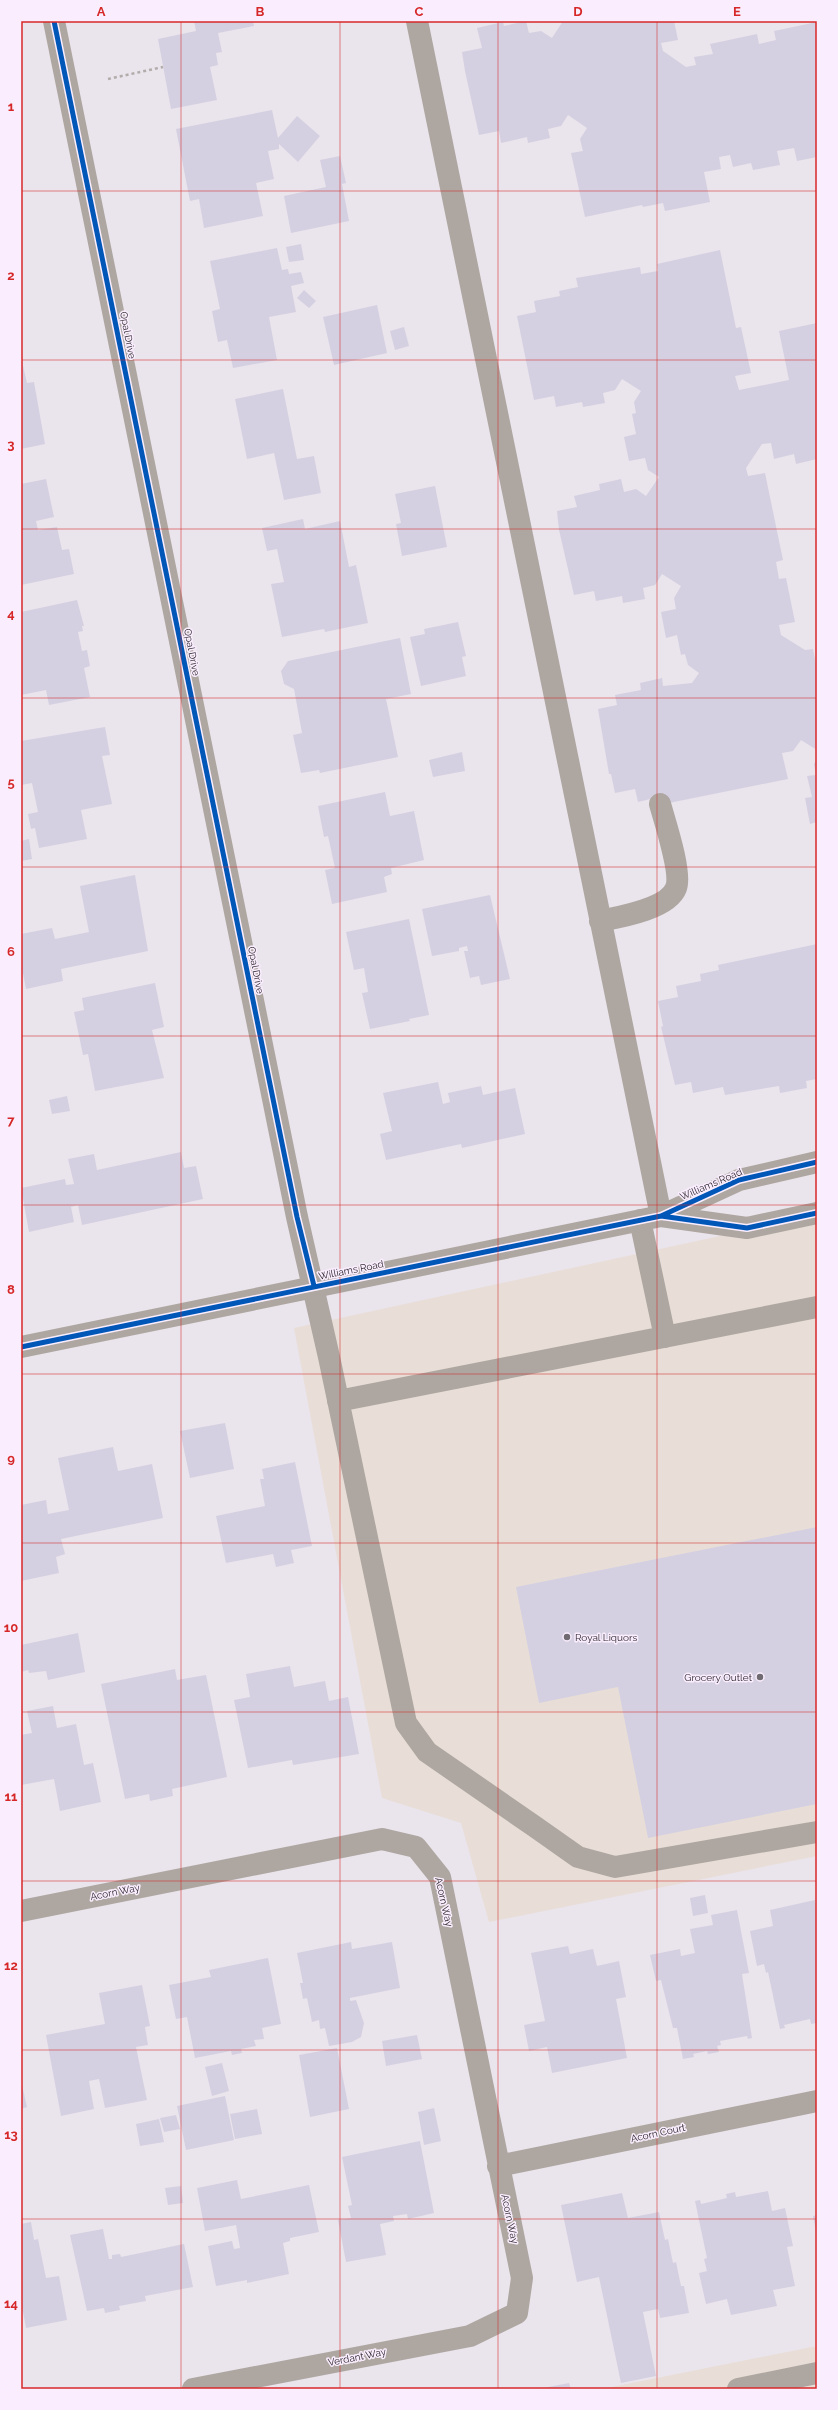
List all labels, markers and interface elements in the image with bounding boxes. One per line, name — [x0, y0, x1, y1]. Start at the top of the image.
text: A — [97, 4, 106, 19]
text: B — [256, 4, 265, 19]
text: C — [415, 4, 424, 19]
text: D — [573, 4, 583, 19]
text: E — [733, 4, 741, 19]
text: 1 — [8, 99, 15, 114]
text: 2 — [7, 268, 15, 283]
street label: Opal Drive — [118, 310, 138, 360]
text: 3 — [7, 437, 15, 452]
text: 4 — [7, 606, 15, 621]
street label: Opal Drive — [182, 627, 202, 677]
text: 5 — [7, 775, 15, 790]
text: 6 — [7, 944, 15, 959]
street label: Opal Drive — [246, 945, 266, 995]
text: 7 — [7, 1113, 15, 1128]
street label: Williams Road — [678, 1166, 744, 1202]
street label: Williams Road — [317, 1258, 385, 1282]
text: 8 — [7, 1282, 15, 1297]
text: 9 — [7, 1451, 15, 1466]
text: 10 — [4, 1620, 18, 1635]
marker: Royal Liquors — [562, 1632, 572, 1642]
place label: Royal Liquors — [575, 1632, 637, 1643]
place label: Grocery Outlet — [684, 1672, 753, 1683]
marker: Grocery Outlet — [755, 1672, 765, 1682]
text: 11 — [5, 1789, 18, 1804]
street label: Acorn Way — [433, 1876, 455, 1928]
street label: Acorn Way — [89, 1882, 141, 1902]
text: 12 — [4, 1958, 18, 1973]
street label: Acorn Court — [630, 2122, 687, 2144]
text: 13 — [4, 2127, 18, 2142]
street label: Acorn Way — [499, 2193, 521, 2245]
text: 14 — [4, 2296, 18, 2311]
street label: Verdant Way — [327, 2346, 388, 2368]

